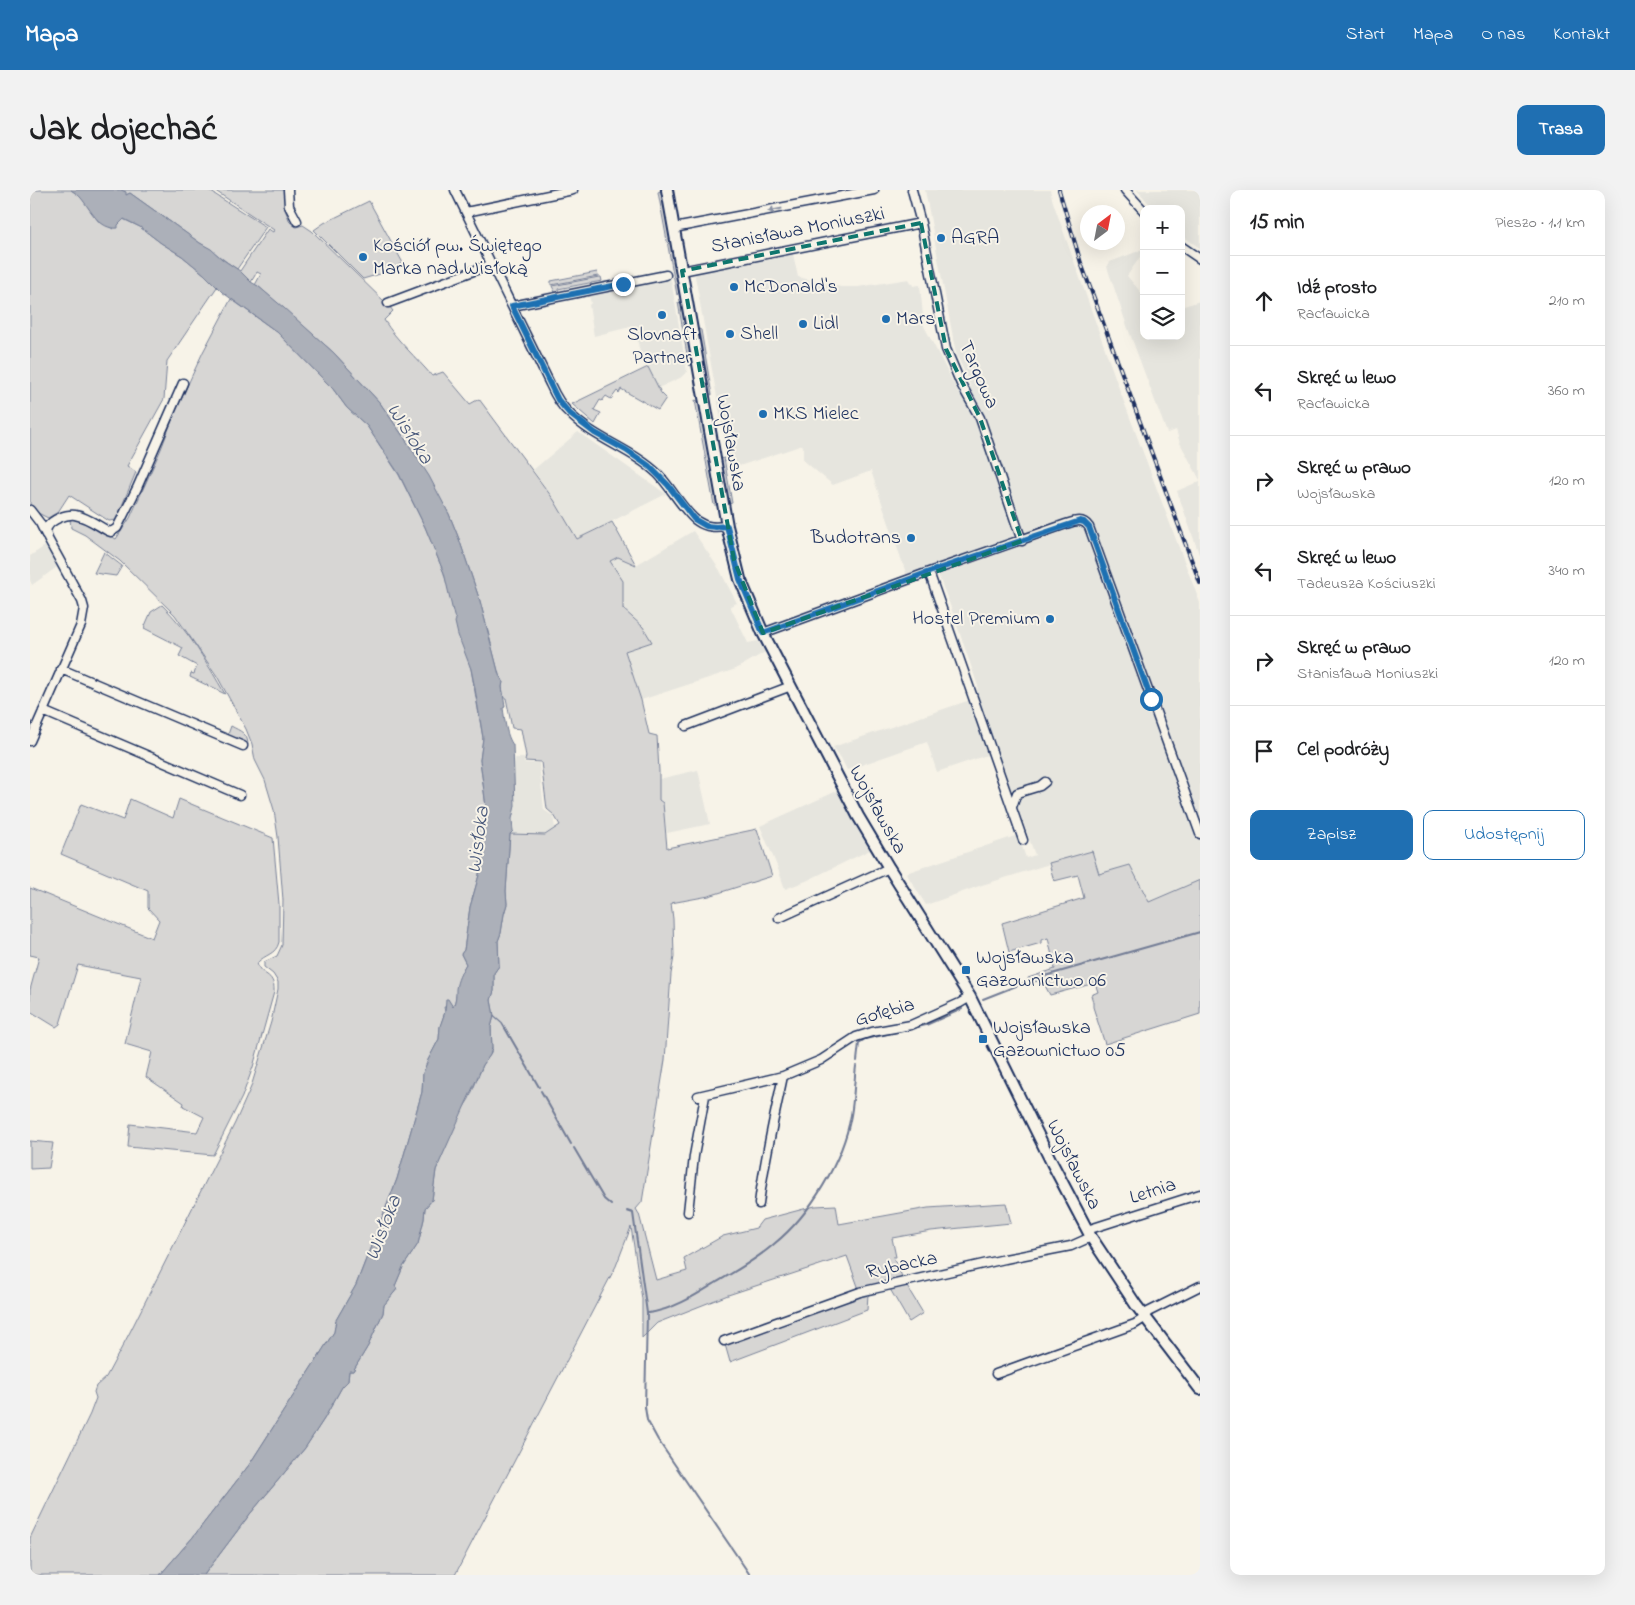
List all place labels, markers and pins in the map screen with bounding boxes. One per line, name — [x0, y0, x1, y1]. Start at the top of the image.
place label: AGRA — [951, 224, 999, 253]
place label: Kościół pw. Świętego Marka nad Wisłoką — [373, 232, 542, 284]
marker: AGRA — [935, 232, 947, 244]
marker: Kościół pw. Świętego Marka nad Wisłoką — [357, 251, 369, 263]
place label: McDonald's — [744, 273, 838, 302]
marker: McDonald's — [728, 281, 740, 293]
place label: Mars — [896, 305, 935, 334]
marker: Slovnaft Partner — [656, 309, 668, 321]
place label: Lidl — [813, 310, 839, 339]
marker: Mars — [880, 313, 892, 325]
marker: Lidl — [797, 318, 809, 330]
place label: Shell — [740, 320, 778, 349]
place label: Slovnaft Partner — [627, 321, 697, 373]
marker: Shell — [724, 328, 736, 340]
place label: MKS Mielec — [773, 400, 859, 429]
marker: MKS Mielec — [757, 408, 769, 420]
place label: Budotrans — [810, 524, 901, 553]
marker: Budotrans — [905, 532, 917, 544]
place label: Hostel Premium — [912, 605, 1040, 634]
marker: Hostel Premium — [1044, 613, 1056, 625]
place label: Wojsławska Gazownictwo 06 — [976, 944, 1106, 996]
marker: Wojsławska Gazownictwo 06 — [960, 964, 972, 976]
place label: Wojsławska Gazownictwo 05 — [993, 1014, 1126, 1066]
marker: Wojsławska Gazownictwo 05 — [977, 1033, 989, 1045]

